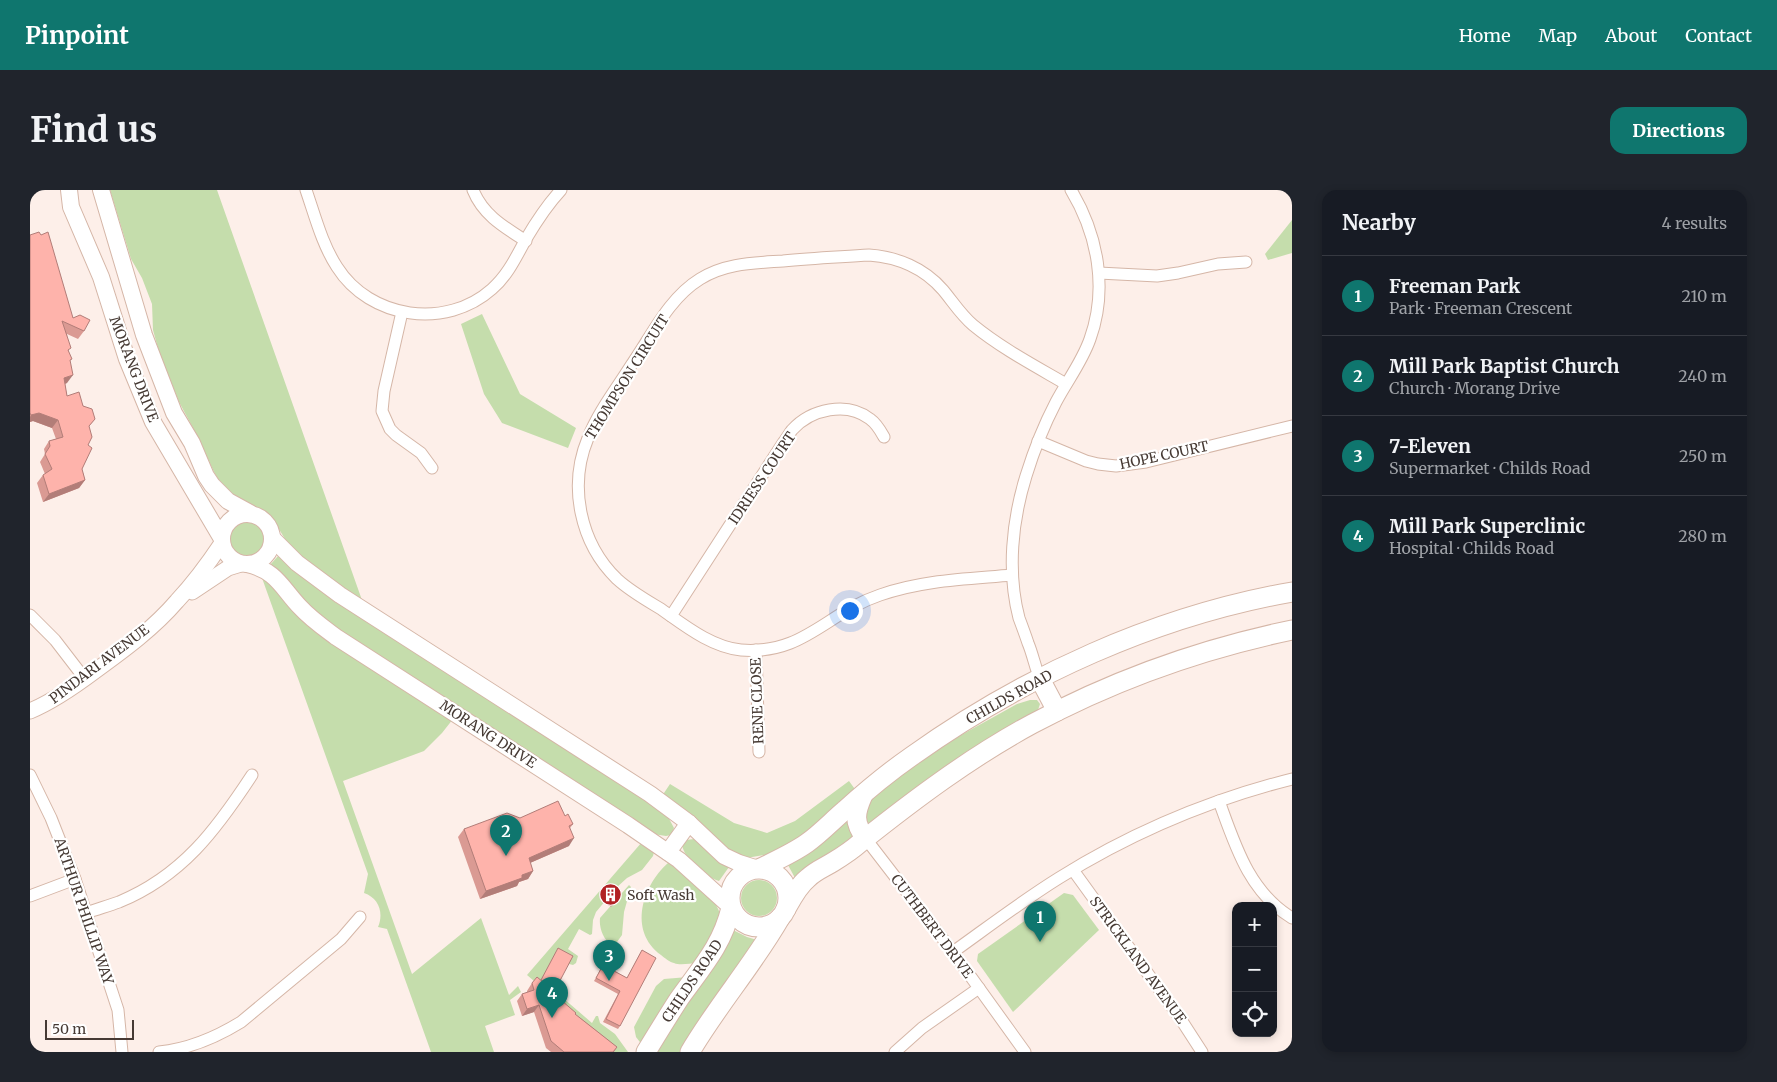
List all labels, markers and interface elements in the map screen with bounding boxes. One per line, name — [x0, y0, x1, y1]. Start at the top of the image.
text: Pinpoint — [25, 20, 129, 51]
text: Home — [1459, 24, 1511, 47]
text: Map — [1539, 24, 1577, 47]
text: About — [1605, 24, 1657, 47]
text: Contact — [1685, 24, 1752, 47]
button: Directions — [1610, 107, 1747, 154]
text: Find us — [30, 108, 157, 152]
text: Nearby — [1342, 209, 1416, 236]
text: 4 results — [1661, 213, 1727, 233]
text: Freeman Park — [1389, 274, 1520, 298]
text: 1 — [1354, 286, 1362, 306]
text: 210 m — [1682, 286, 1727, 306]
text: Park · Freeman Crescent — [1389, 298, 1572, 318]
street label: THOMPSON CIRCUIT — [581, 311, 673, 443]
street label: MORANG DRIVE — [106, 314, 162, 424]
text: Mill Park Baptist Church — [1389, 354, 1620, 378]
text: 2 — [1353, 366, 1363, 386]
text: 240 m — [1678, 366, 1727, 386]
text: Church · Morang Drive — [1389, 378, 1560, 398]
street label: IDRIESS COURT — [724, 428, 800, 528]
text: 7-Eleven — [1389, 434, 1471, 458]
street label: HOPE COURT — [1118, 437, 1210, 473]
text: 3 — [1353, 446, 1363, 466]
text: 250 m — [1679, 446, 1727, 466]
text: Supermarket · Childs Road — [1389, 458, 1590, 478]
text: Mill Park Superclinic — [1389, 514, 1585, 538]
text: 4 — [1353, 526, 1363, 546]
text: 280 m — [1678, 526, 1727, 546]
text: Hospital · Childs Road — [1389, 538, 1554, 558]
your location — [837, 598, 863, 624]
street label: PINDARI AVENUE — [45, 620, 153, 707]
street label: RENE CLOSE — [746, 657, 768, 745]
street label: CHILDS ROAD — [963, 666, 1056, 728]
street label: MORANG DRIVE — [436, 696, 540, 772]
pin: 2 — [490, 815, 522, 856]
street label: ARTHUR PHILLIP WAY — [50, 834, 118, 988]
street label: CUTHBERT DRIVE — [887, 871, 977, 982]
building icon: Soft Wash — [599, 883, 623, 907]
place label: Soft Wash — [627, 886, 695, 904]
street label: STRICKLAND AVENUE — [1086, 893, 1190, 1027]
pin: 1 — [1024, 901, 1056, 942]
map controls — [1232, 902, 1277, 1037]
button: + — [1232, 902, 1277, 947]
street label: CHILDS ROAD — [658, 936, 727, 1026]
pin: 3 — [593, 940, 625, 981]
button: − — [1232, 947, 1277, 992]
pin: 4 — [536, 977, 568, 1018]
button: locate — [1232, 992, 1277, 1037]
scale bar — [45, 1017, 134, 1040]
text: 50 m — [52, 1020, 86, 1038]

